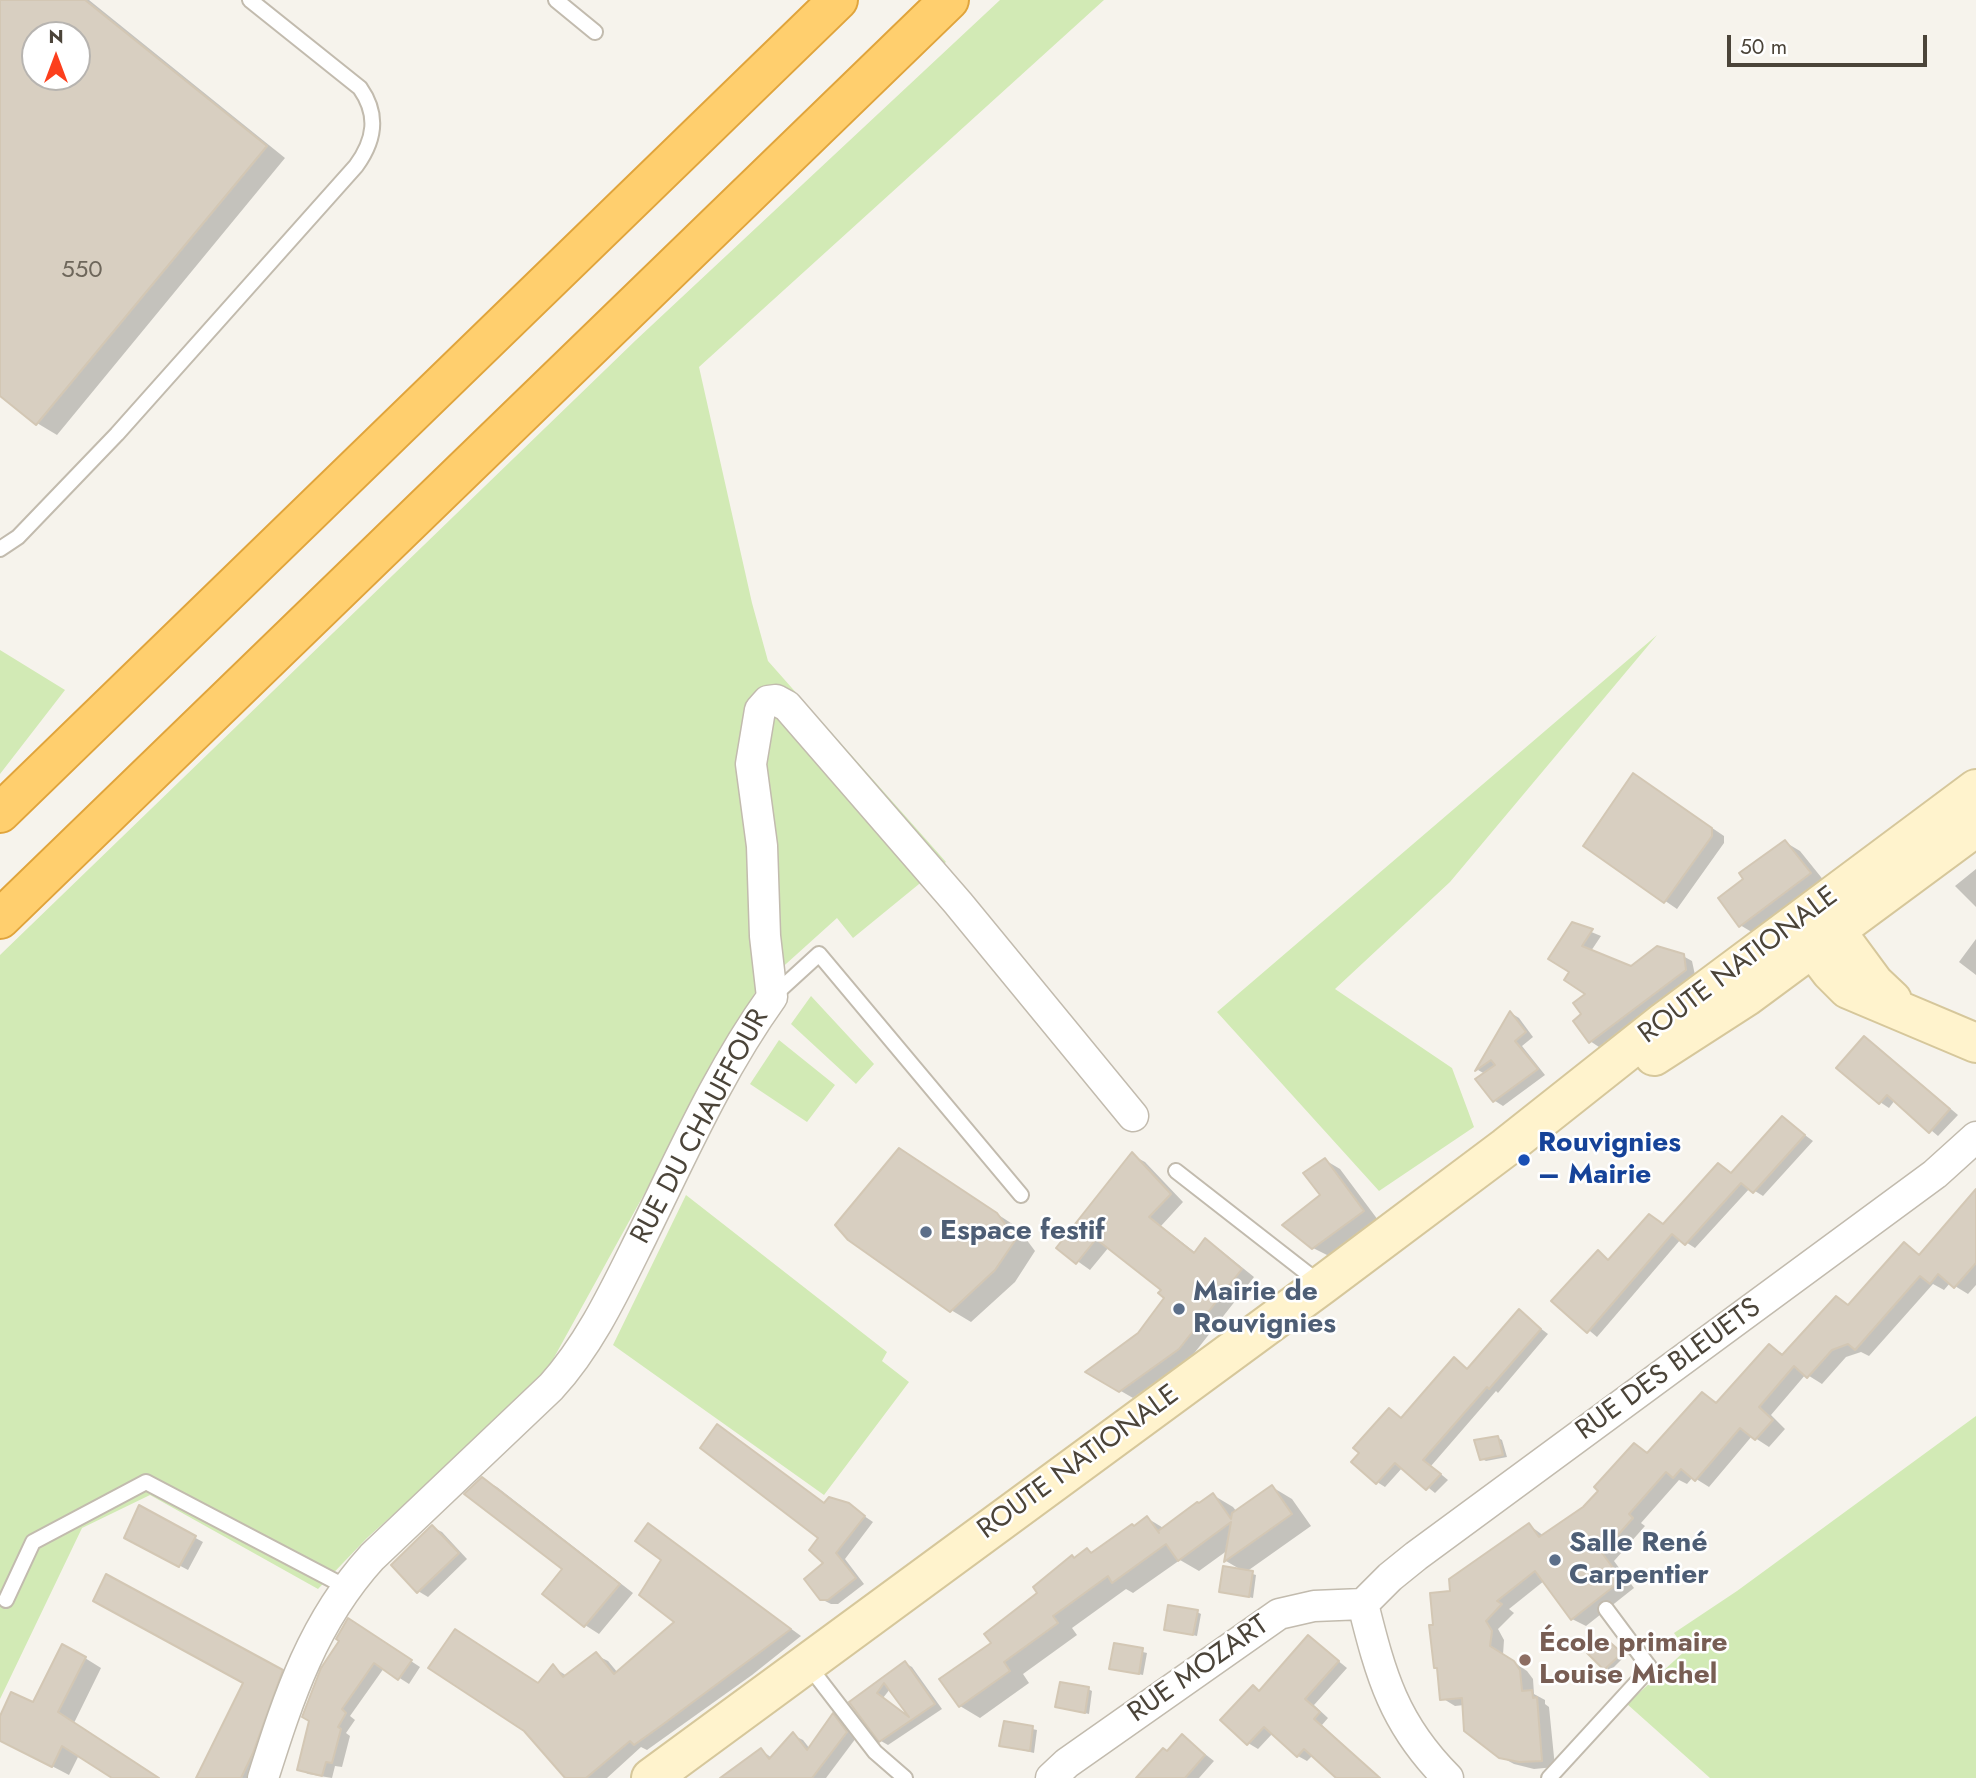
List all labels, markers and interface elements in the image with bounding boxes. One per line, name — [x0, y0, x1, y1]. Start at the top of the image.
north arrow — [21, 21, 91, 91]
scale bar — [1731, 21, 1930, 65]
text: N — [48, 23, 64, 50]
text: 50 m — [1740, 32, 1787, 62]
house number: 550 — [61, 257, 103, 285]
street label: ROUTE NATIONALE — [1633, 880, 1845, 1052]
street label: RUE DU CHAUFFOUR — [625, 1004, 777, 1250]
place label: Rouvignies – Mairie — [1538, 1127, 1681, 1193]
marker: Rouvignies – Mairie — [1516, 1152, 1532, 1168]
place label: Espace festif — [940, 1215, 1105, 1249]
marker: Espace festif — [918, 1224, 934, 1240]
place label: Mairie de Rouvignies — [1193, 1276, 1336, 1342]
street label: RUE DES BLEUETS — [1570, 1292, 1768, 1448]
marker: Mairie de Rouvignies — [1171, 1301, 1187, 1317]
street label: ROUTE NATIONALE — [972, 1379, 1186, 1547]
place label: Salle René Carpentier — [1569, 1527, 1709, 1593]
marker: Salle René Carpentier — [1547, 1552, 1563, 1568]
street label: RUE MOZART — [1122, 1609, 1276, 1731]
place label: École primaire Louise Michel — [1539, 1627, 1728, 1693]
marker: École primaire Louise Michel — [1517, 1652, 1533, 1668]

